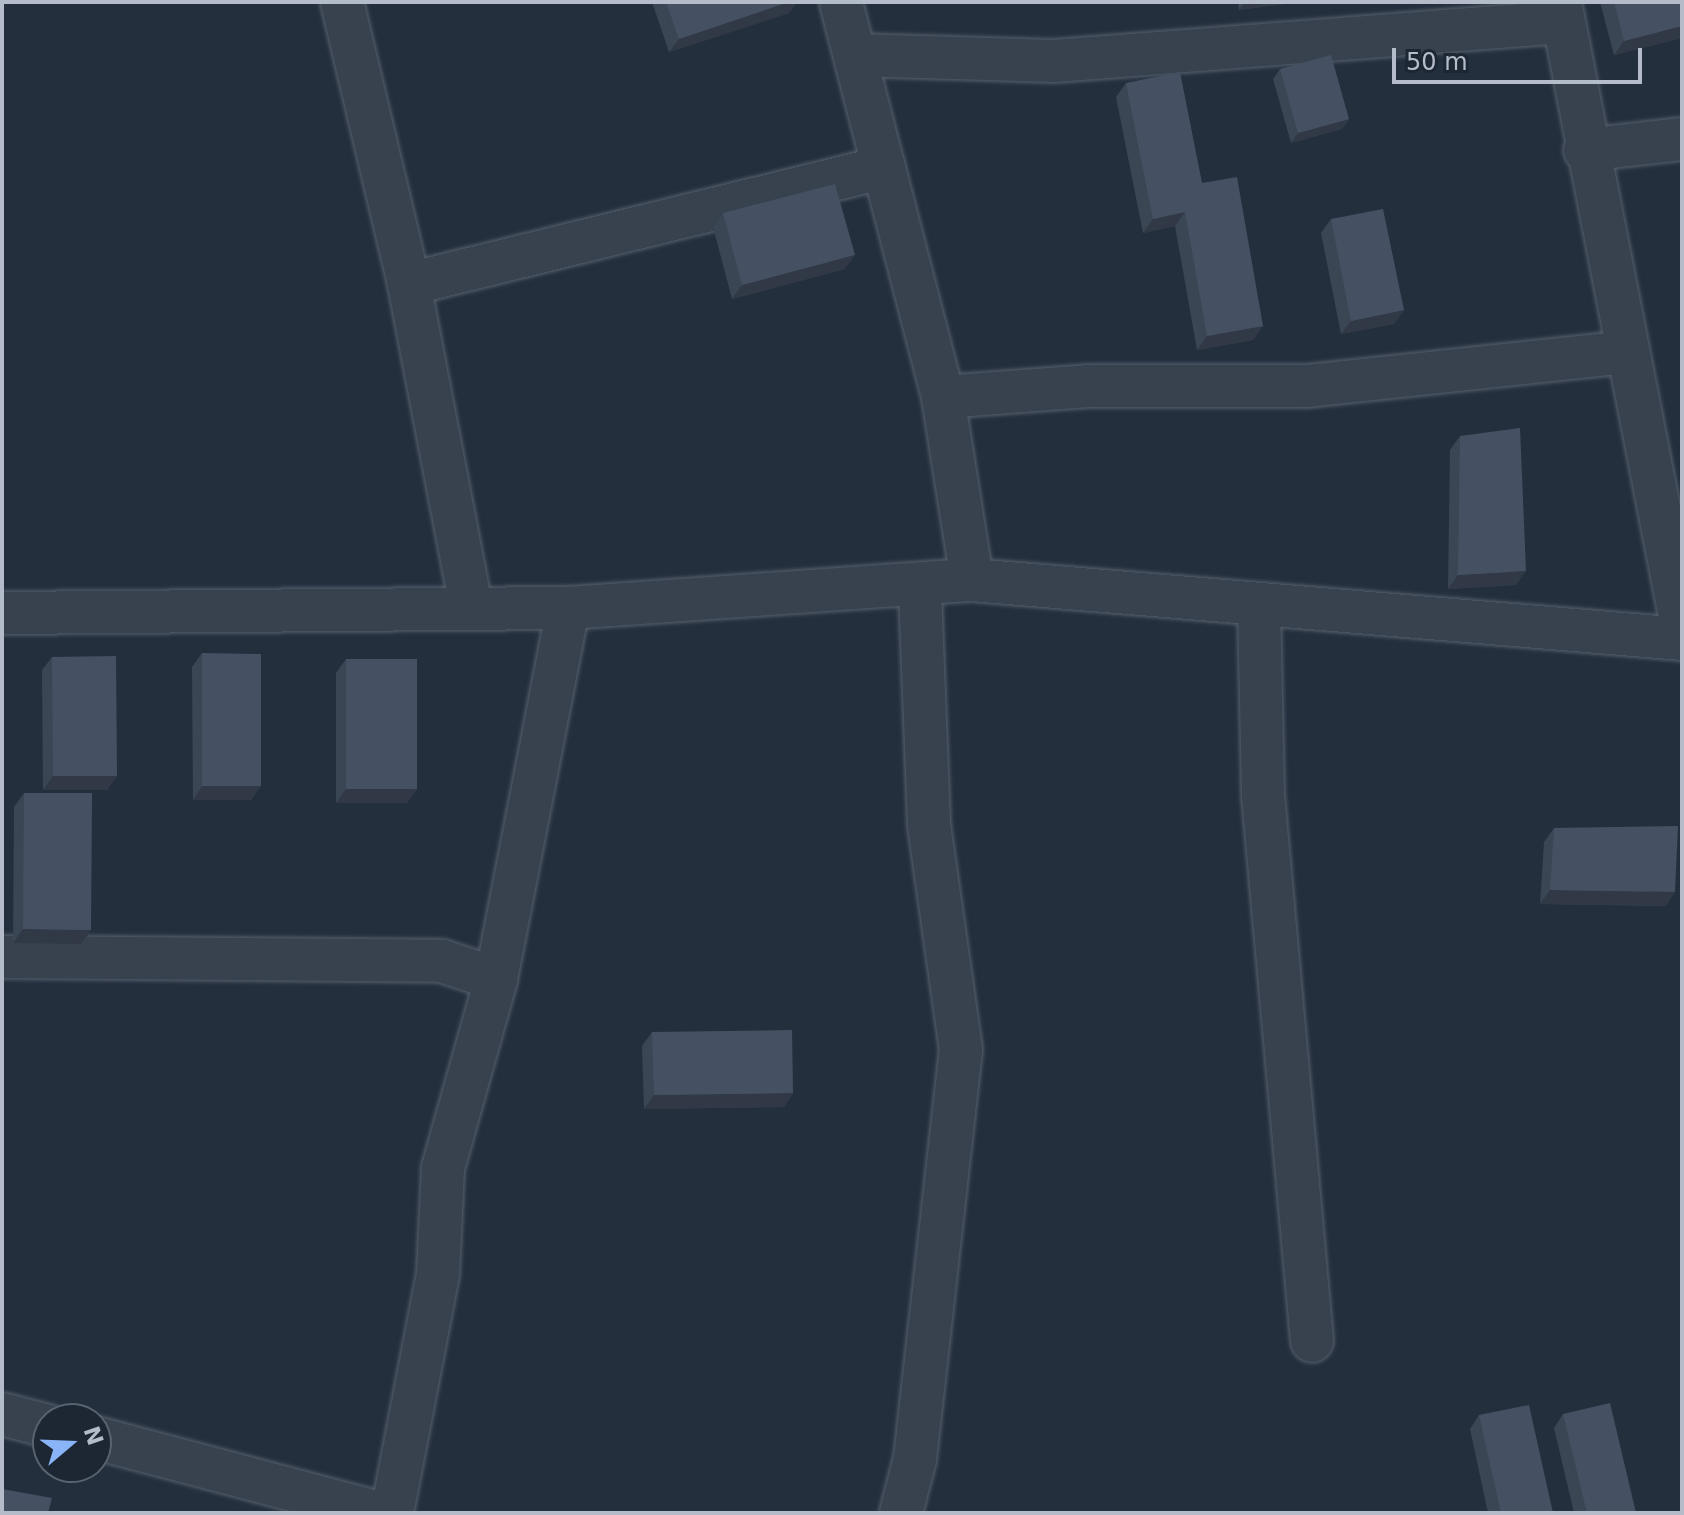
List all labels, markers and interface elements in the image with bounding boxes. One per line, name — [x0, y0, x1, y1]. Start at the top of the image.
scale bar — [1396, 32, 1646, 82]
text: 50 m — [1406, 48, 1468, 76]
north arrow — [32, 1403, 112, 1483]
text: N — [78, 1423, 108, 1448]

